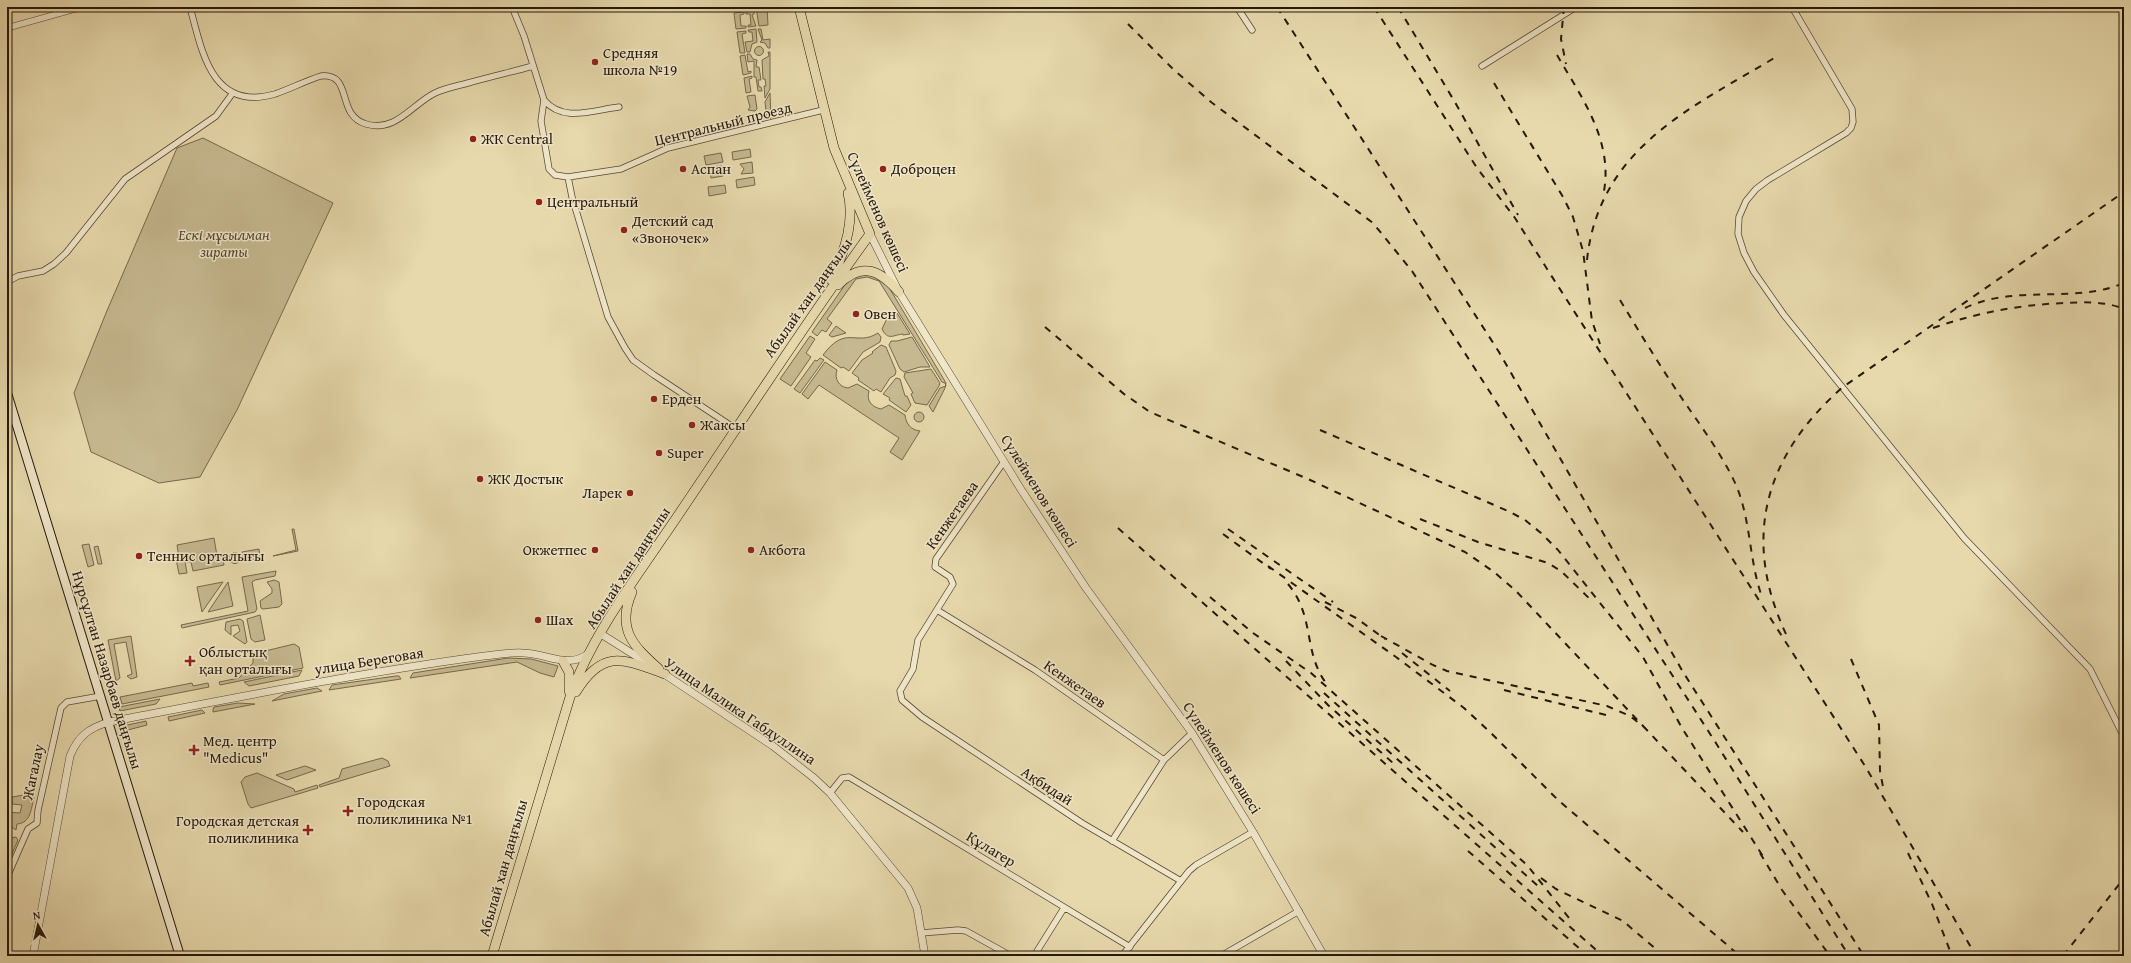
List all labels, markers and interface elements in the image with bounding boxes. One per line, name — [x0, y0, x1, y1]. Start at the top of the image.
place label: Средняя школа №19 — [603, 42, 677, 80]
marker: Средняя школа №19 — [590, 57, 600, 67]
street label: Центральный проезд — [652, 96, 794, 151]
place label: ЖК Central — [480, 128, 553, 149]
marker: ЖК Central — [468, 134, 478, 144]
street label: Сүлейменов көшесі — [842, 148, 914, 275]
place label: Аспан — [691, 158, 731, 179]
place label: Доброцен — [890, 158, 956, 179]
marker: Аспан — [678, 164, 688, 174]
marker: Доброцен — [878, 164, 888, 174]
place label: Центральный — [547, 191, 638, 212]
marker: Центральный — [534, 197, 544, 207]
place label: Детский сад «Звоночек» — [631, 210, 713, 248]
park label: Ескі мұсылман зираты — [177, 224, 270, 262]
marker: Детский сад «Звоночек» — [619, 225, 629, 235]
street label: Абылай хан даңғылы — [758, 233, 857, 362]
place label: Овен — [864, 303, 896, 324]
marker: Овен — [851, 309, 861, 319]
place label: Ерден — [662, 388, 702, 409]
marker: Ерден — [649, 394, 659, 404]
place label: Жаксы — [699, 414, 746, 435]
marker: Жаксы — [687, 420, 697, 430]
street label: Сүлейменов көшесі — [996, 430, 1083, 551]
place label: Super — [667, 442, 704, 463]
marker: Super — [654, 448, 664, 458]
place label: ЖК Достык — [487, 468, 563, 489]
marker: ЖК Достык — [475, 474, 485, 484]
street label: Кенжетаева — [920, 476, 983, 553]
place label: Ларек — [582, 482, 622, 503]
marker: Ларек — [625, 488, 635, 498]
street label: Абылай хан даңғылы — [580, 502, 675, 633]
place label: Окжетпес — [523, 539, 587, 560]
place label: Акбота — [759, 539, 807, 560]
place label: Теннис орталығы — [147, 545, 265, 566]
marker: Окжетпес — [590, 545, 600, 555]
marker: Акбота — [746, 545, 756, 555]
marker: Теннис орталығы — [134, 551, 144, 561]
street label: Нұрсұлтан Назарбаев даңғылы — [67, 568, 148, 772]
place label: Шах — [546, 609, 574, 630]
marker: Шах — [533, 615, 543, 625]
place label: Облыстық қан орталығы — [199, 641, 292, 679]
street label: улица Береговая — [312, 641, 426, 680]
street label: Улица Малика Габдуллина — [660, 652, 821, 770]
street label: Кенжетаев — [1040, 654, 1111, 713]
marker: Облыстық қан орталығы — [184, 655, 196, 667]
street label: Сүлейменов көшесі — [1178, 698, 1267, 818]
place label: Мед. центр "Medicus" — [203, 730, 277, 768]
street label: Жагалау — [16, 741, 49, 803]
marker: Мед. центр "Medicus" — [188, 744, 200, 756]
street label: Ақбидай — [1017, 761, 1077, 810]
place label: Городская поликлиника №1 — [357, 791, 473, 829]
street label: Абылай хан даңғылы — [473, 796, 532, 939]
marker: Городская поликлиника №1 — [342, 805, 354, 817]
place label: Городская детская поликлиника — [176, 810, 300, 848]
marker: Городская детская поликлиника — [302, 824, 314, 836]
street label: Құлагер — [963, 826, 1020, 872]
north arrow — [18, 905, 58, 945]
text: N — [32, 907, 42, 924]

